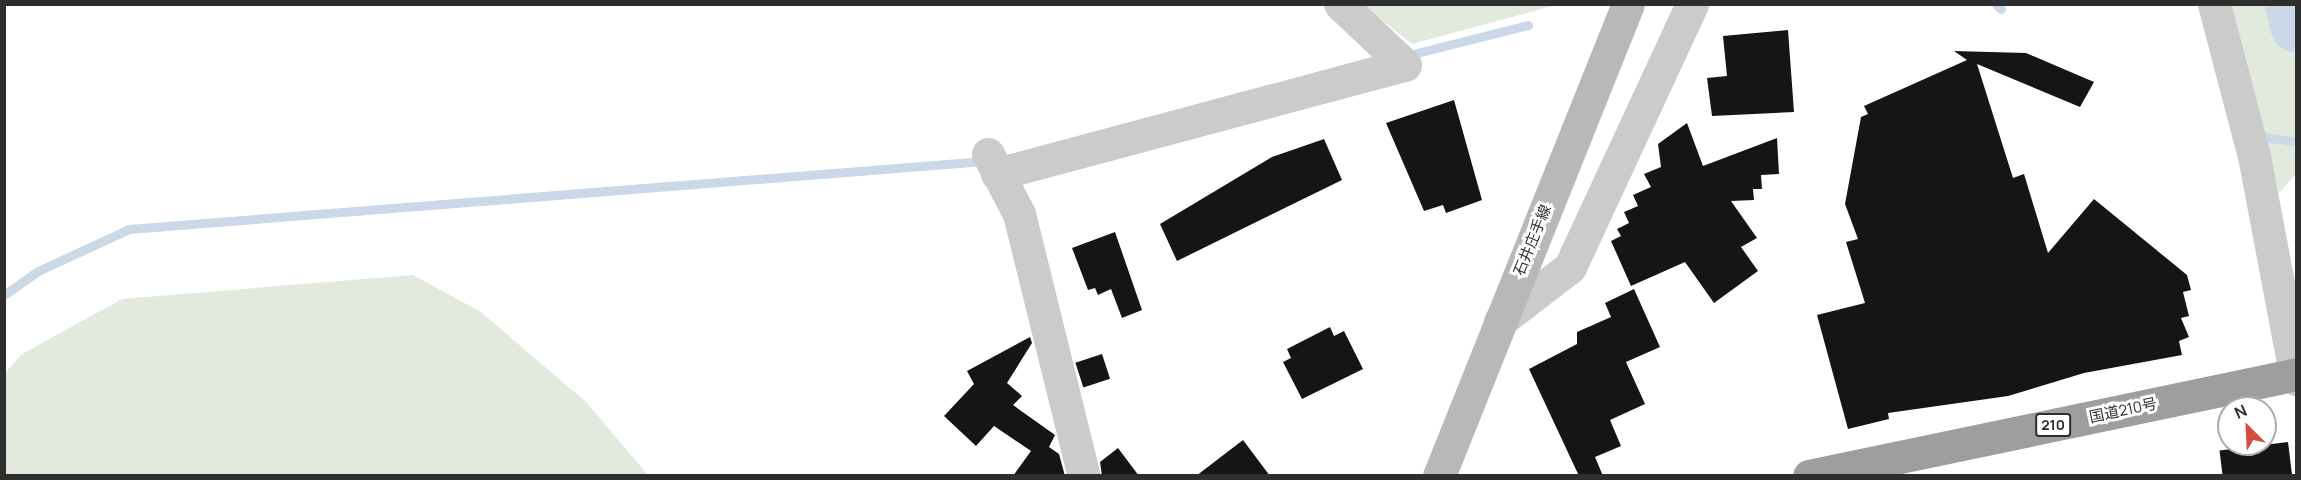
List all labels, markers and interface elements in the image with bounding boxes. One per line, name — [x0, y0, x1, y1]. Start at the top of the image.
street label: 石井庄手線 — [1510, 202, 1554, 278]
street label: 国道210号 — [2088, 394, 2158, 426]
north arrow — [2217, 396, 2277, 456]
text: N — [2231, 399, 2250, 424]
road number: 210 — [2035, 414, 2071, 436]

